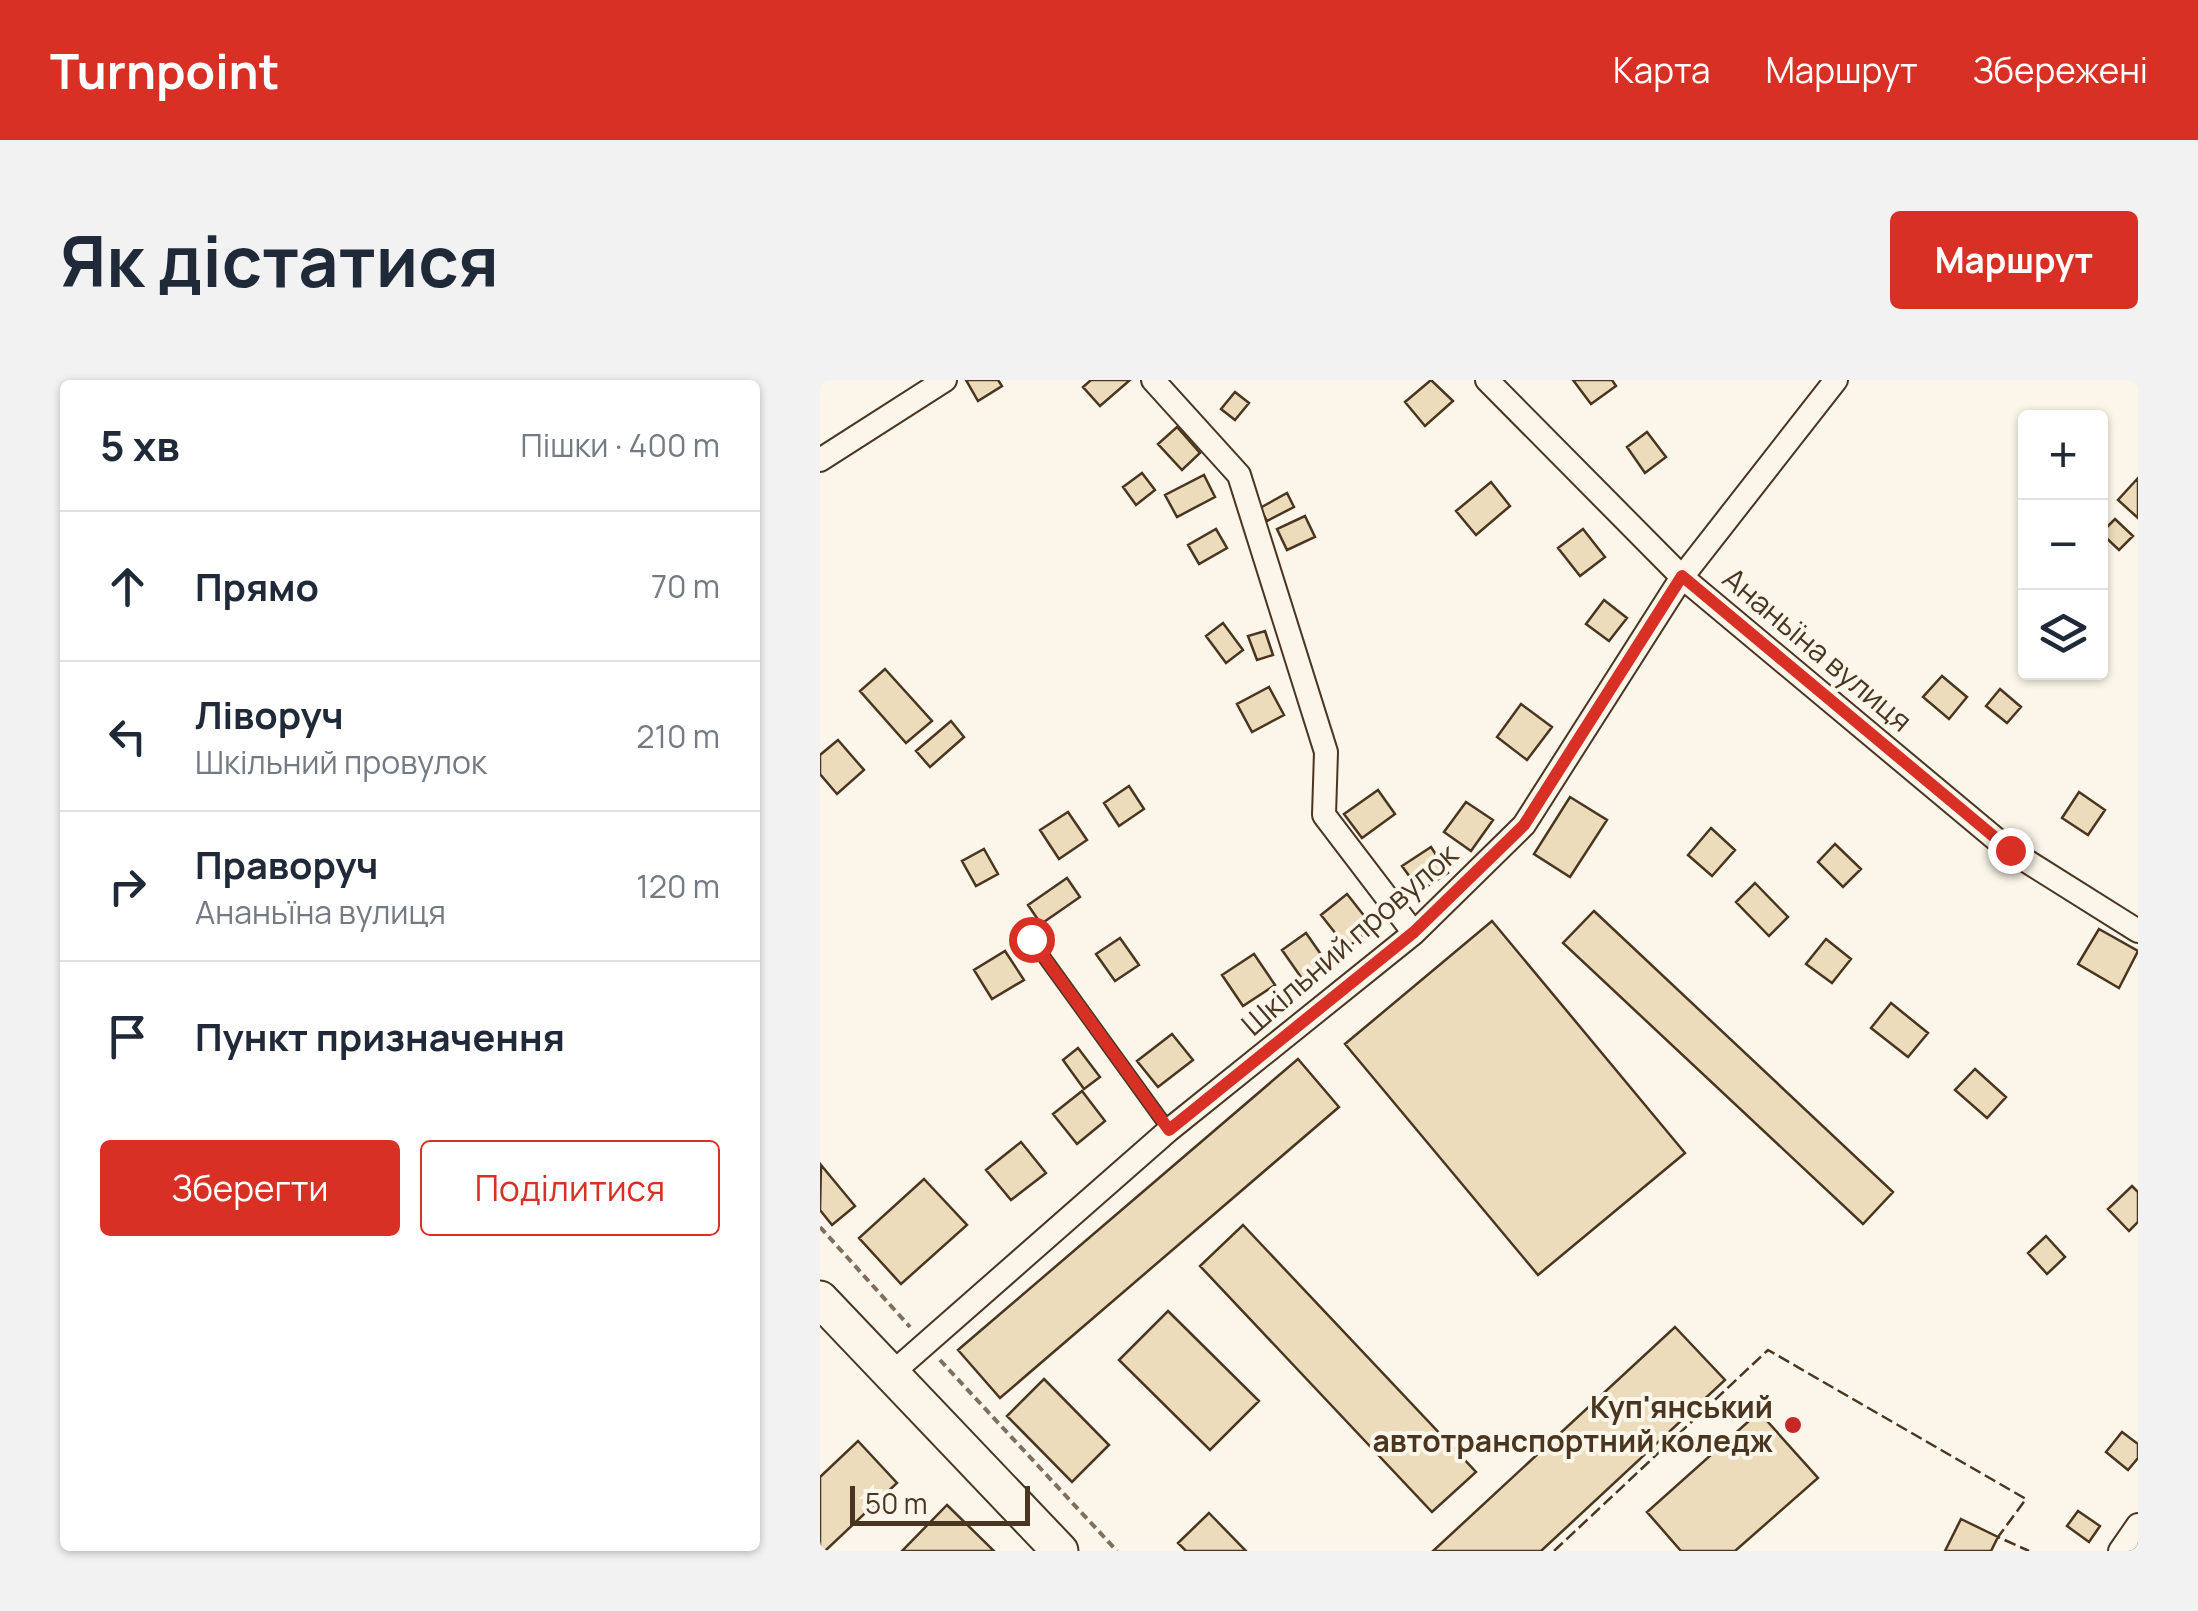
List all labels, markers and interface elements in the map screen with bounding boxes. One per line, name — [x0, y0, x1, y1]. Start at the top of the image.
text: Turnpoint — [50, 38, 279, 103]
text: Карта — [1613, 46, 1710, 94]
text: Маршрут — [1765, 46, 1918, 94]
text: Збережені — [1973, 46, 2148, 94]
button: Маршрут — [1890, 211, 2138, 309]
text: Як дістатися — [60, 212, 499, 308]
map controls — [2018, 410, 2108, 680]
button: + — [2018, 410, 2108, 500]
text: 5 хв — [100, 416, 180, 474]
text: Пішки · 400 m — [521, 423, 720, 467]
button: − — [2018, 500, 2108, 590]
street label: Ананьїна вулиця — [1715, 558, 1921, 740]
icon: ahead — [100, 559, 155, 614]
text: Прямо — [195, 560, 319, 612]
text: 70 m — [651, 564, 720, 608]
button: layers — [2018, 590, 2108, 680]
text: Ліворуч — [195, 688, 344, 740]
icon: left — [100, 709, 155, 764]
text: 210 m — [636, 714, 720, 758]
text: Шкільний провулок — [195, 740, 487, 784]
route end — [1988, 828, 2034, 874]
street label: Шкільний провулок — [1232, 833, 1467, 1044]
text: Праворуч — [195, 838, 378, 890]
icon: right — [100, 859, 155, 914]
text: 120 m — [636, 864, 720, 908]
text: Ананьїна вулиця — [195, 890, 446, 934]
route start — [1009, 917, 1055, 963]
icon: arrive — [100, 1009, 155, 1064]
text: Пункт призначення — [195, 1010, 565, 1062]
button: Зберегти — [100, 1140, 400, 1236]
button: Поділитися — [420, 1140, 720, 1236]
place label: Куп'янський автотранспортний коледж — [1373, 1386, 1773, 1461]
marker: Куп'янський автотранспортний коледж — [1782, 1414, 1804, 1436]
scale bar — [850, 1481, 1030, 1526]
text: 50 m — [865, 1484, 928, 1522]

